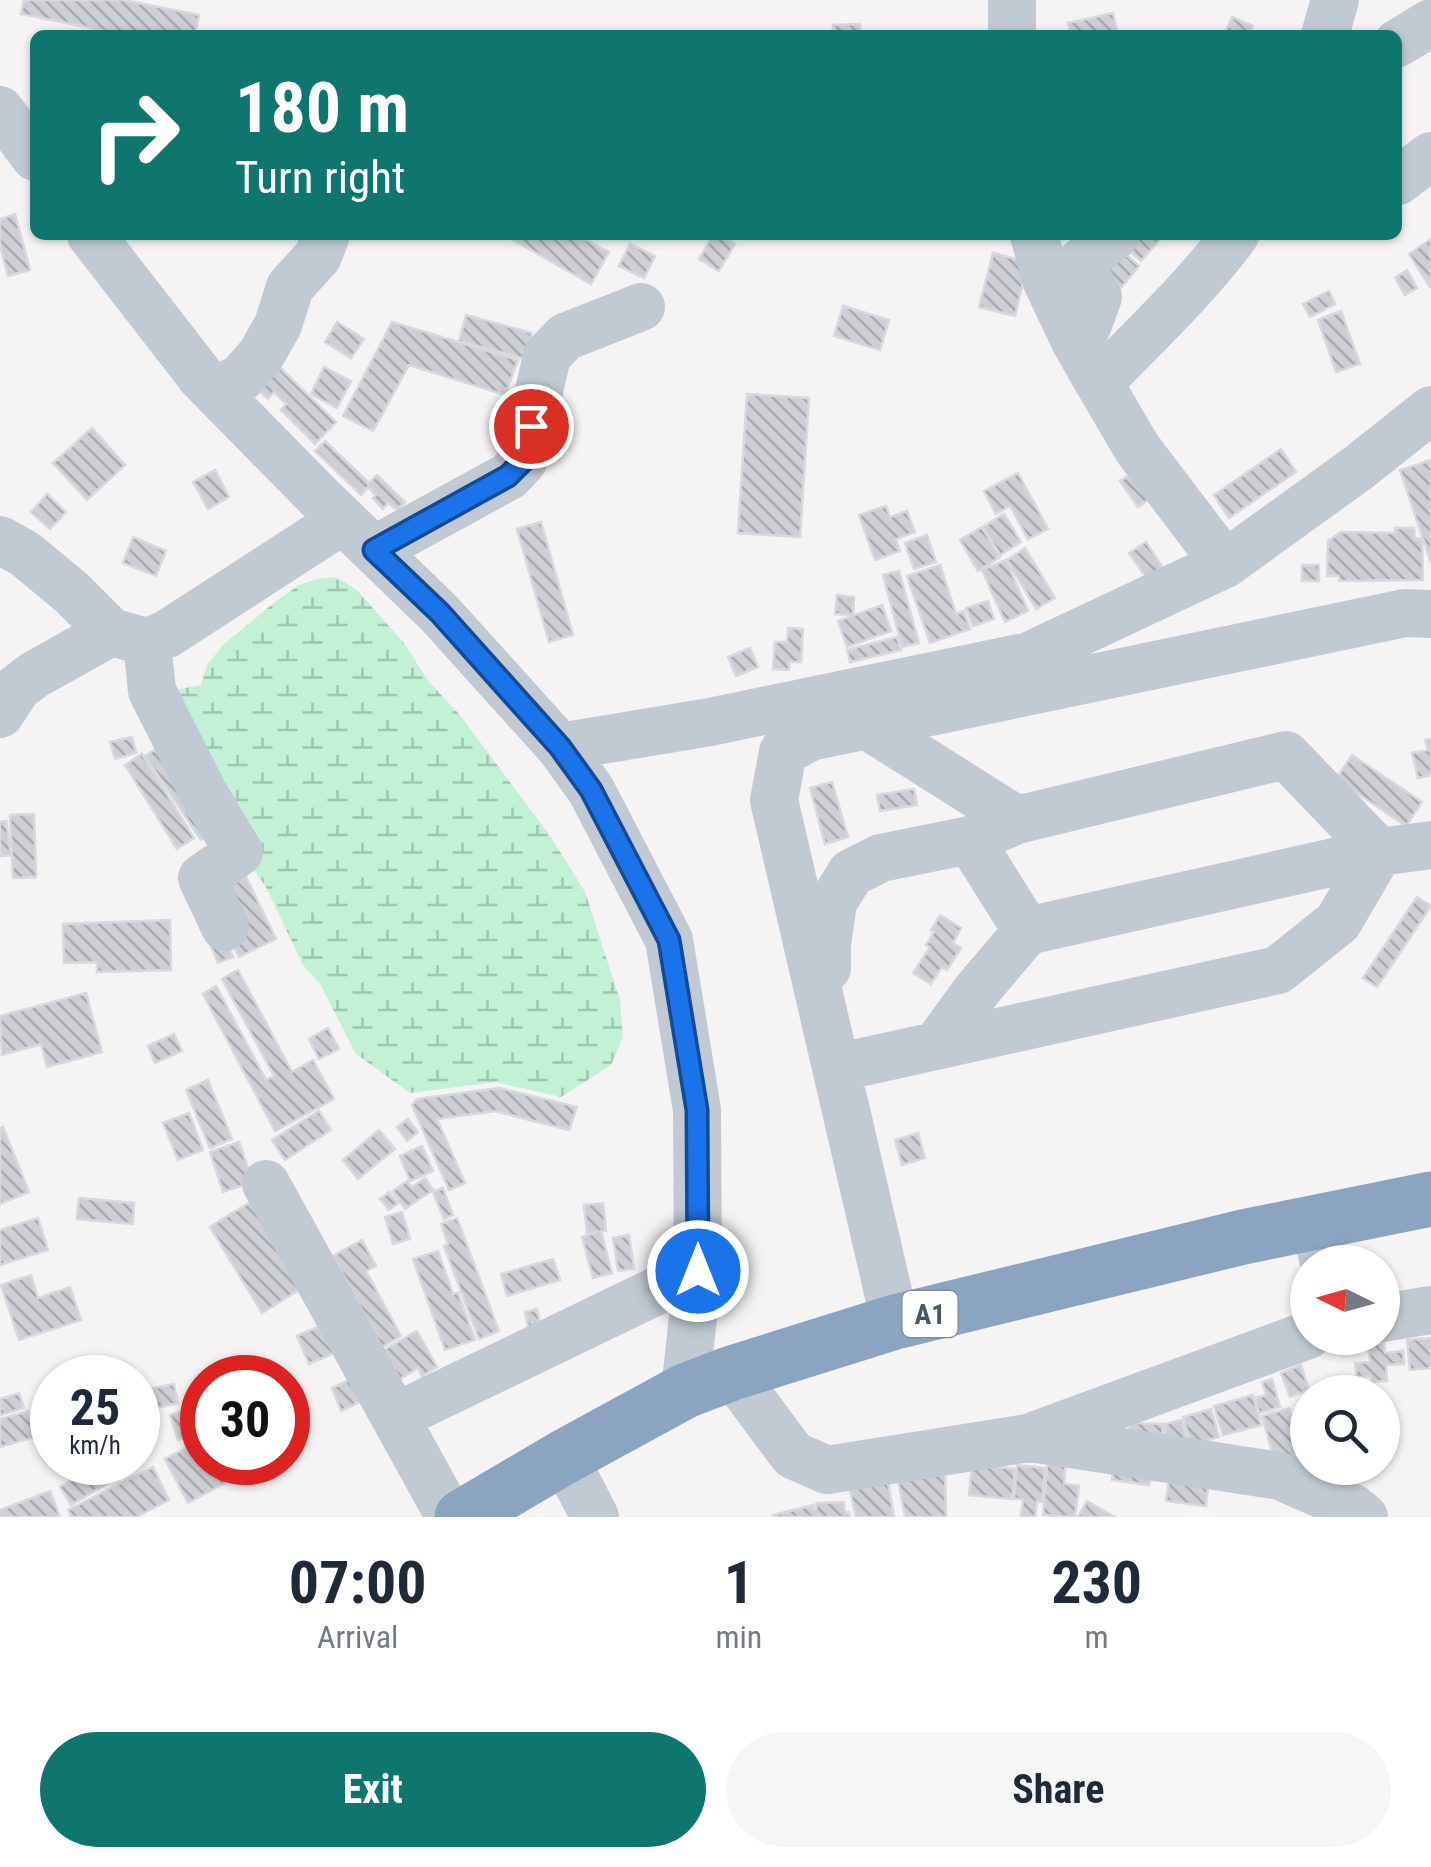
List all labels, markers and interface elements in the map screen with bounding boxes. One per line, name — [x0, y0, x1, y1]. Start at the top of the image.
text: 180 m — [235, 67, 409, 149]
icon: right — [70, 70, 200, 200]
text: Turn right — [235, 151, 405, 204]
pin — [489, 384, 574, 469]
icon: arrive — [504, 399, 559, 454]
position arrow — [646, 1219, 750, 1323]
north arrow — [1290, 1245, 1400, 1355]
map controls — [1290, 1245, 1400, 1485]
road number: A1 — [902, 1291, 958, 1337]
speed limit sign: 30 — [180, 1355, 310, 1485]
button: search — [1290, 1375, 1400, 1485]
text: 25 — [70, 1379, 120, 1437]
text: km/h — [69, 1431, 121, 1460]
text: 07:00 — [289, 1547, 427, 1618]
text: 1 — [724, 1547, 754, 1618]
text: 230 — [1051, 1547, 1142, 1618]
text: Arrival — [317, 1618, 398, 1656]
text: min — [715, 1618, 762, 1656]
text: m — [1085, 1618, 1109, 1656]
button: Exit — [40, 1732, 706, 1847]
button: Share — [726, 1732, 1391, 1847]

